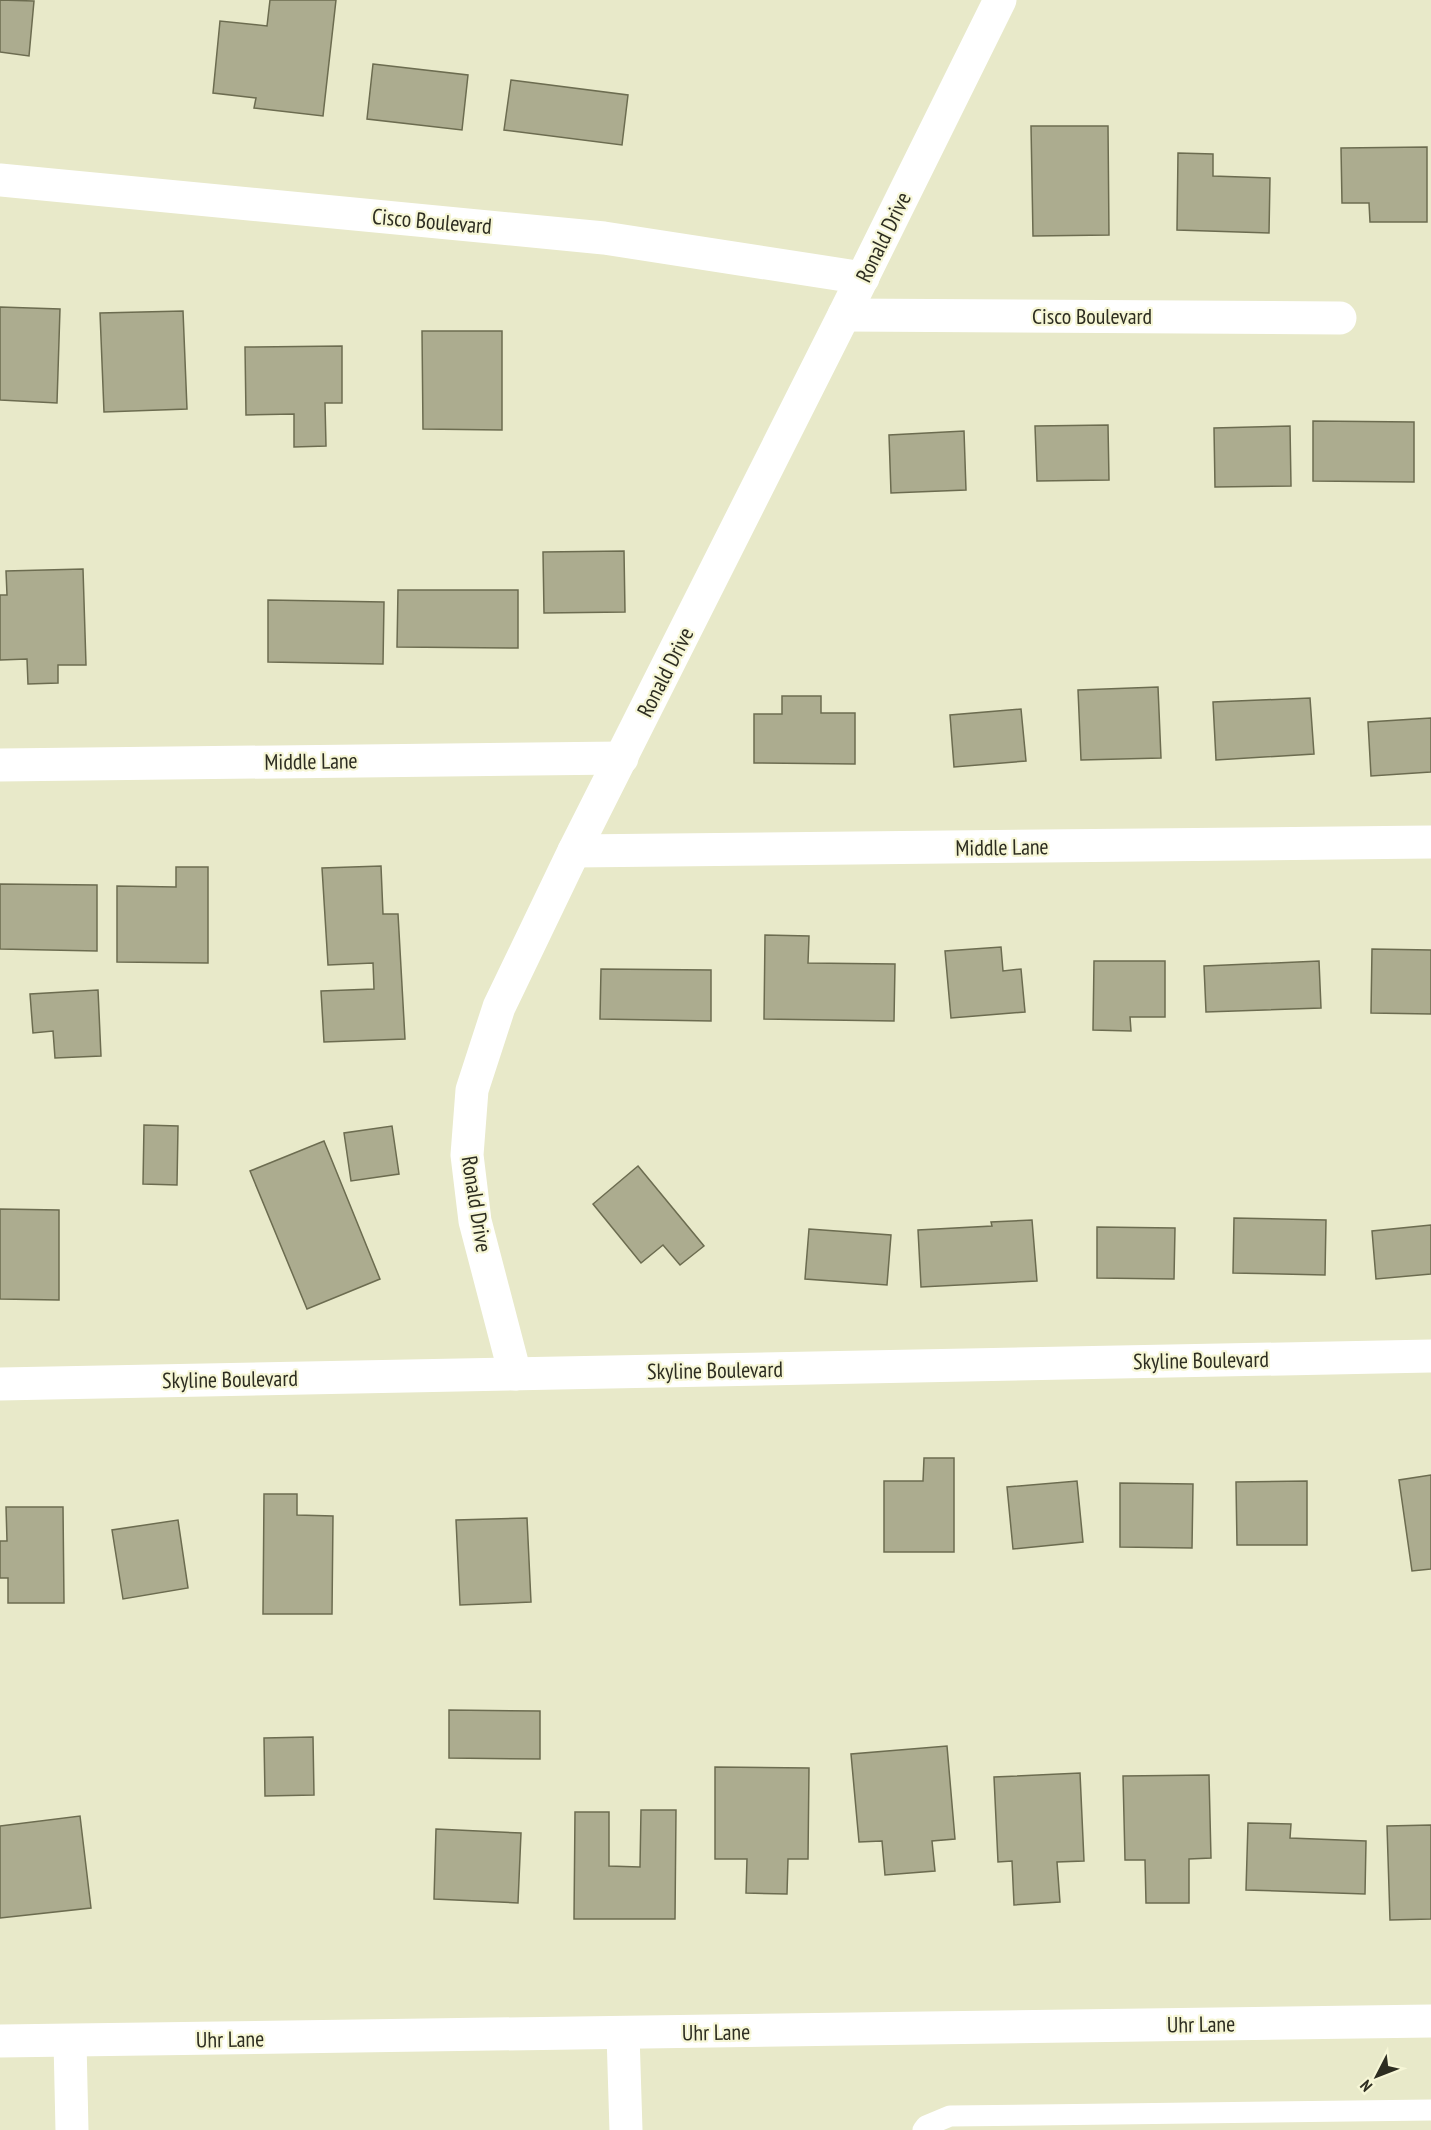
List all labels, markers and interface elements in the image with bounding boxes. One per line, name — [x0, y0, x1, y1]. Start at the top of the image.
street label: Ronald Drive — [849, 187, 917, 287]
street label: Cisco Boulevard — [371, 202, 493, 240]
street label: Cisco Boulevard — [1032, 302, 1152, 330]
street label: Ronald Drive — [631, 622, 699, 722]
street label: Middle Lane — [264, 746, 358, 776]
street label: Middle Lane — [955, 832, 1049, 862]
street label: Ronald Drive — [456, 1154, 498, 1254]
street label: Skyline Boulevard — [1133, 1345, 1269, 1375]
street label: Skyline Boulevard — [647, 1355, 783, 1385]
street label: Skyline Boulevard — [162, 1364, 298, 1394]
street label: Uhr Lane — [1167, 2009, 1235, 2039]
street label: Uhr Lane — [682, 2017, 750, 2047]
street label: Uhr Lane — [196, 2024, 264, 2054]
north arrow — [1347, 2046, 1407, 2106]
text: N — [1356, 2076, 1376, 2096]

